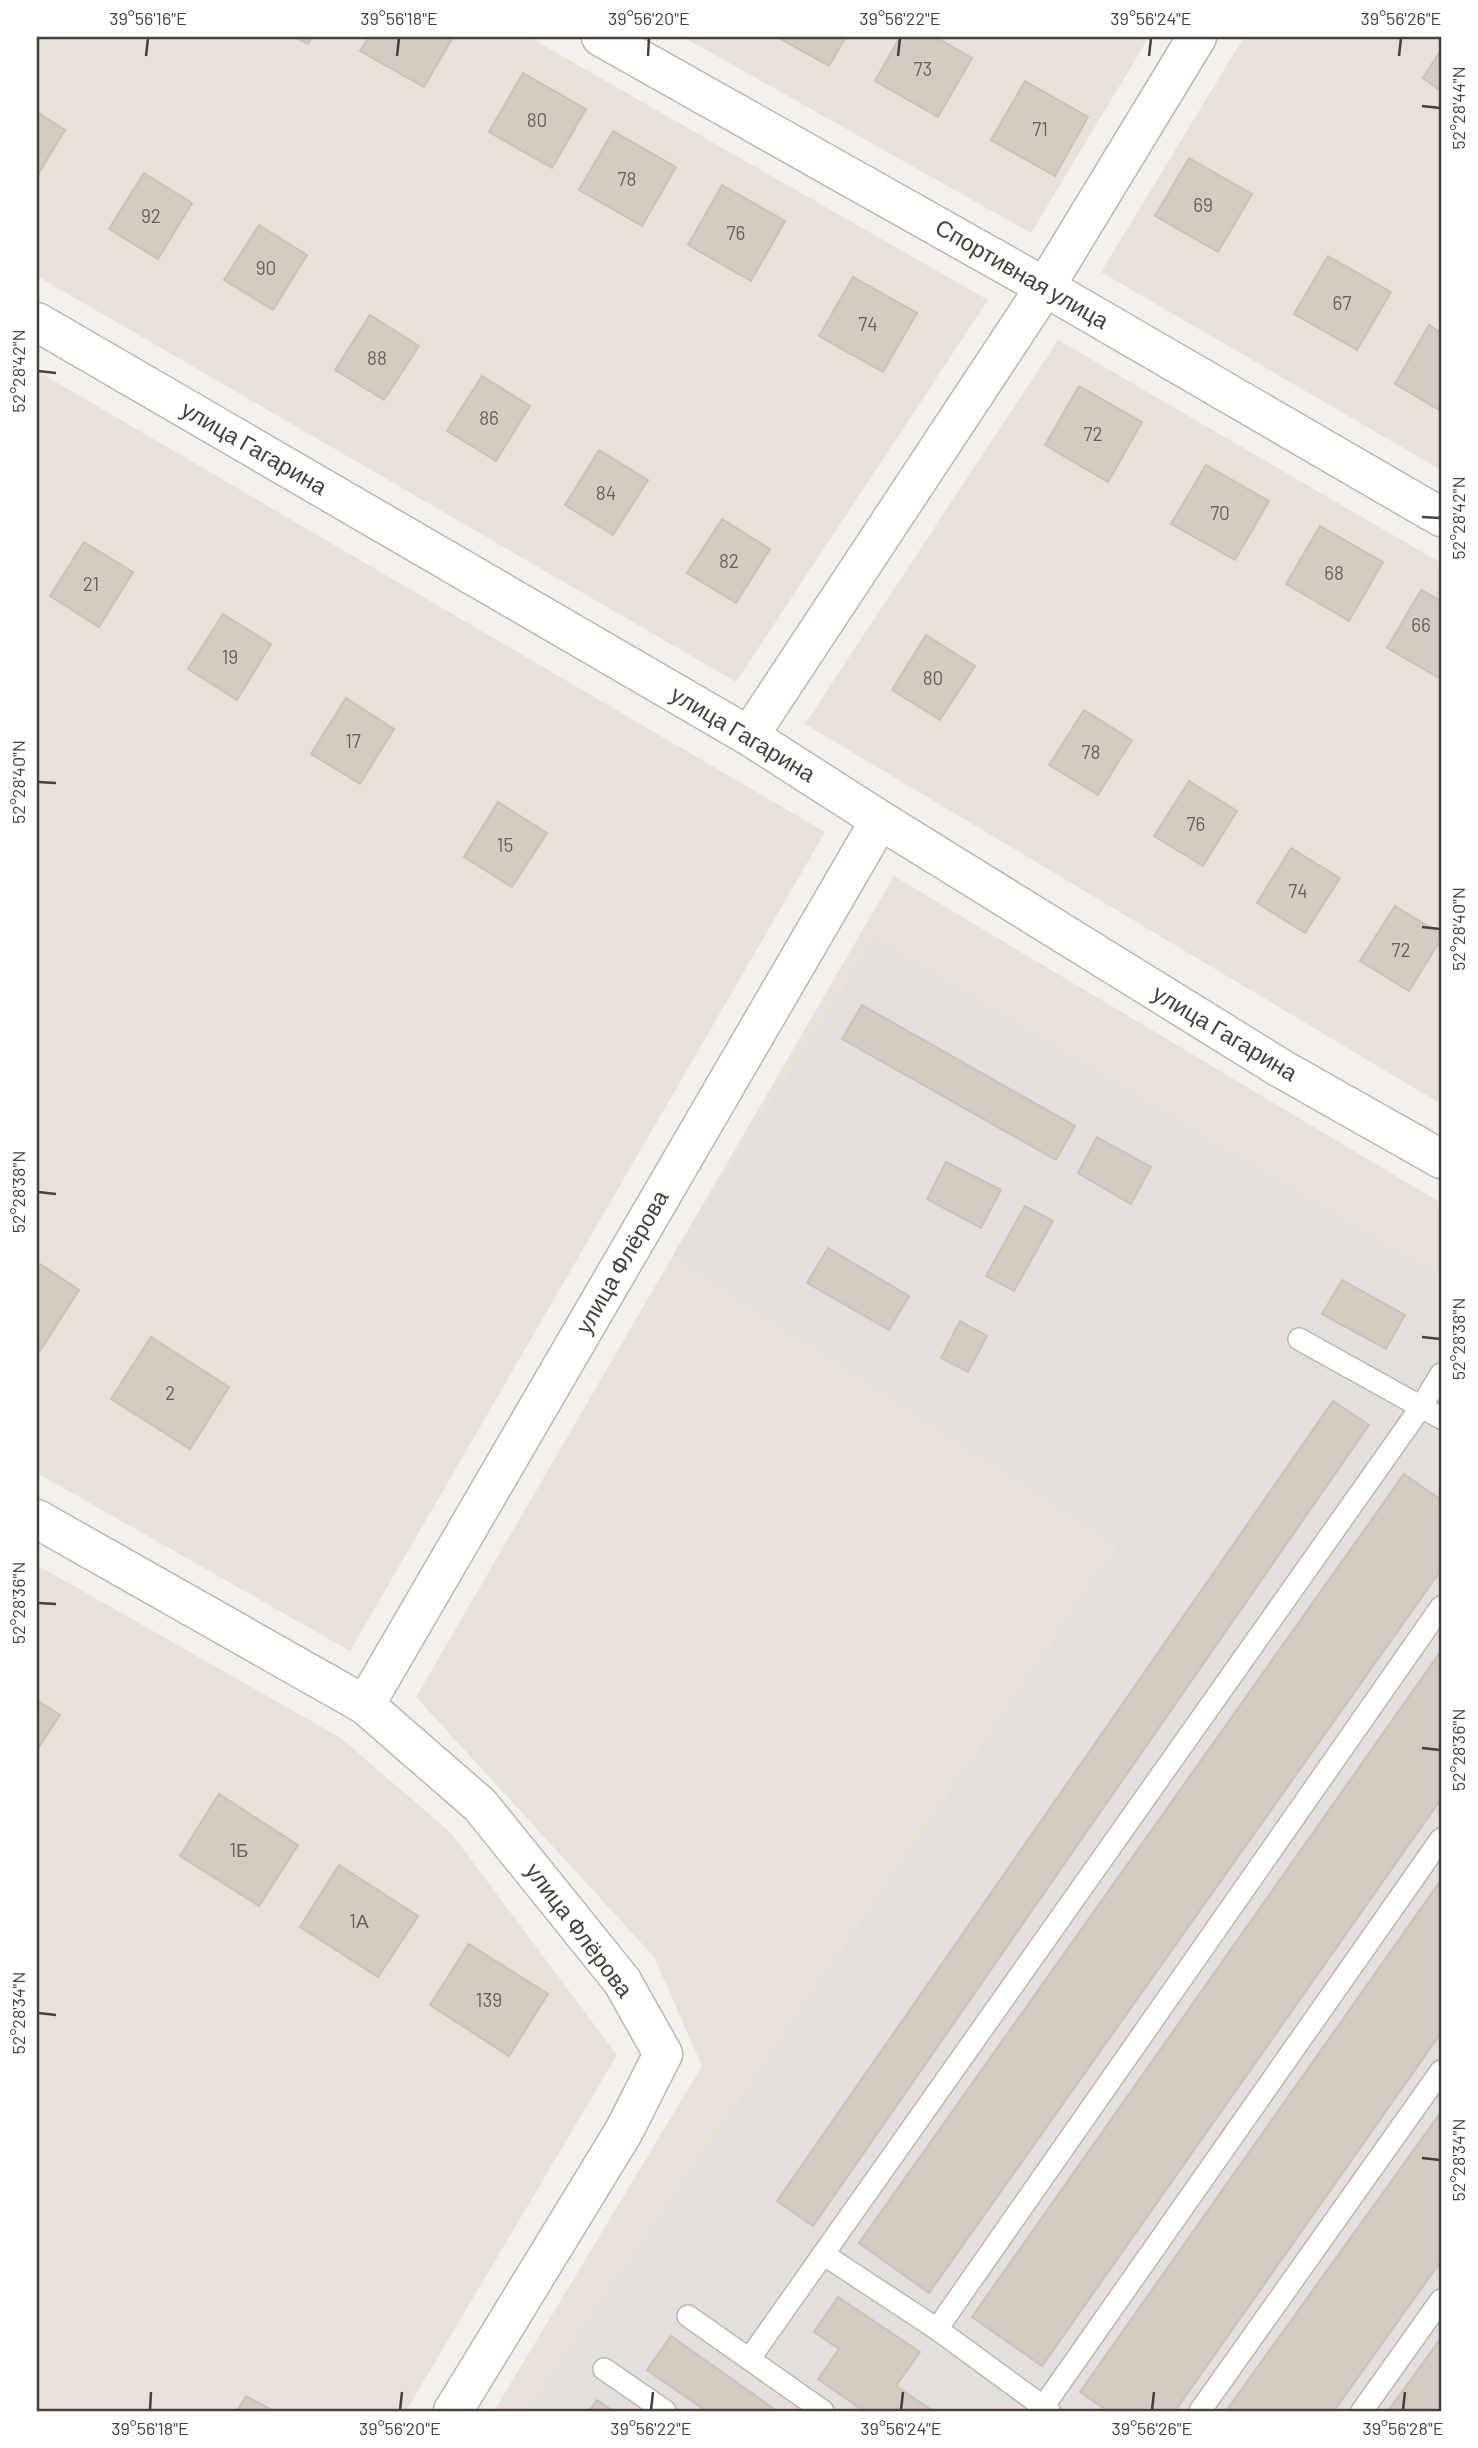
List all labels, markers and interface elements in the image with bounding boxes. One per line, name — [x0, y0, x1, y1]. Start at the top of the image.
text: 39°56'16"E — [109, 7, 187, 29]
text: 39°56'18"E — [360, 7, 438, 29]
text: 39°56'20"E — [608, 7, 690, 29]
text: 39°56'22"E — [859, 7, 941, 29]
text: 39°56'24"E — [1110, 7, 1192, 29]
text: 39°56'26"E — [1361, 7, 1441, 29]
house number: 73 — [914, 57, 932, 80]
text: 52°28'44"N — [1447, 66, 1469, 150]
house number: 80 — [527, 108, 547, 131]
house number: 71 — [1032, 117, 1048, 140]
house number: 78 — [618, 167, 636, 190]
house number: 69 — [1193, 193, 1213, 216]
house number: 92 — [141, 204, 161, 227]
street label: Спортивная улица — [931, 212, 1114, 334]
house number: 76 — [727, 221, 745, 244]
house number: 90 — [256, 256, 276, 279]
house number: 67 — [1333, 291, 1351, 314]
house number: 74 — [858, 312, 878, 335]
text: 52°28'42"N — [7, 329, 29, 413]
house number: 88 — [367, 346, 387, 369]
street label: улица Гагарина — [177, 394, 333, 500]
house number: 86 — [479, 406, 499, 429]
house number: 72 — [1083, 422, 1103, 445]
text: 52°28'42"N — [1447, 476, 1469, 560]
house number: 84 — [596, 481, 616, 504]
house number: 70 — [1210, 501, 1230, 524]
house number: 82 — [719, 549, 739, 572]
house number: 68 — [1324, 561, 1344, 584]
house number: 21 — [83, 572, 99, 595]
house number: 66 — [1411, 613, 1431, 636]
house number: 19 — [222, 645, 238, 668]
house number: 80 — [923, 666, 943, 689]
street label: улица Гагарина — [666, 679, 821, 787]
house number: 17 — [345, 729, 361, 752]
text: 52°28'40"N — [7, 740, 29, 824]
house number: 78 — [1082, 740, 1100, 763]
house number: 76 — [1187, 812, 1205, 835]
house number: 15 — [497, 833, 513, 856]
house number: 74 — [1288, 879, 1308, 902]
text: 52°28'40"N — [1447, 887, 1469, 971]
house number: 72 — [1391, 938, 1411, 961]
street label: улица Гагарина — [1148, 978, 1303, 1086]
text: 52°28'38"N — [7, 1151, 29, 1233]
street label: улица Флёрова — [569, 1185, 674, 1338]
text: 52°28'38"N — [1447, 1298, 1469, 1380]
house number: 2 — [165, 1381, 175, 1404]
text: 52°28'36"N — [7, 1562, 29, 1644]
text: 52°28'36"N — [1447, 1709, 1469, 1791]
house number: 1Б — [229, 1838, 249, 1861]
street label: улица Флёрова — [520, 1857, 640, 2002]
house number: 1А — [349, 1909, 369, 1932]
text: 52°28'34"N — [7, 1972, 29, 2054]
house number: 139 — [476, 1988, 502, 2011]
text: 52°28'34"N — [1447, 2119, 1469, 2201]
text: 39°56'18"E — [111, 2417, 189, 2439]
text: 39°56'20"E — [359, 2417, 441, 2439]
text: 39°56'22"E — [610, 2417, 692, 2439]
text: 39°56'24"E — [860, 2417, 942, 2439]
text: 39°56'26"E — [1112, 2417, 1192, 2439]
text: 39°56'28"E — [1362, 2417, 1444, 2439]

